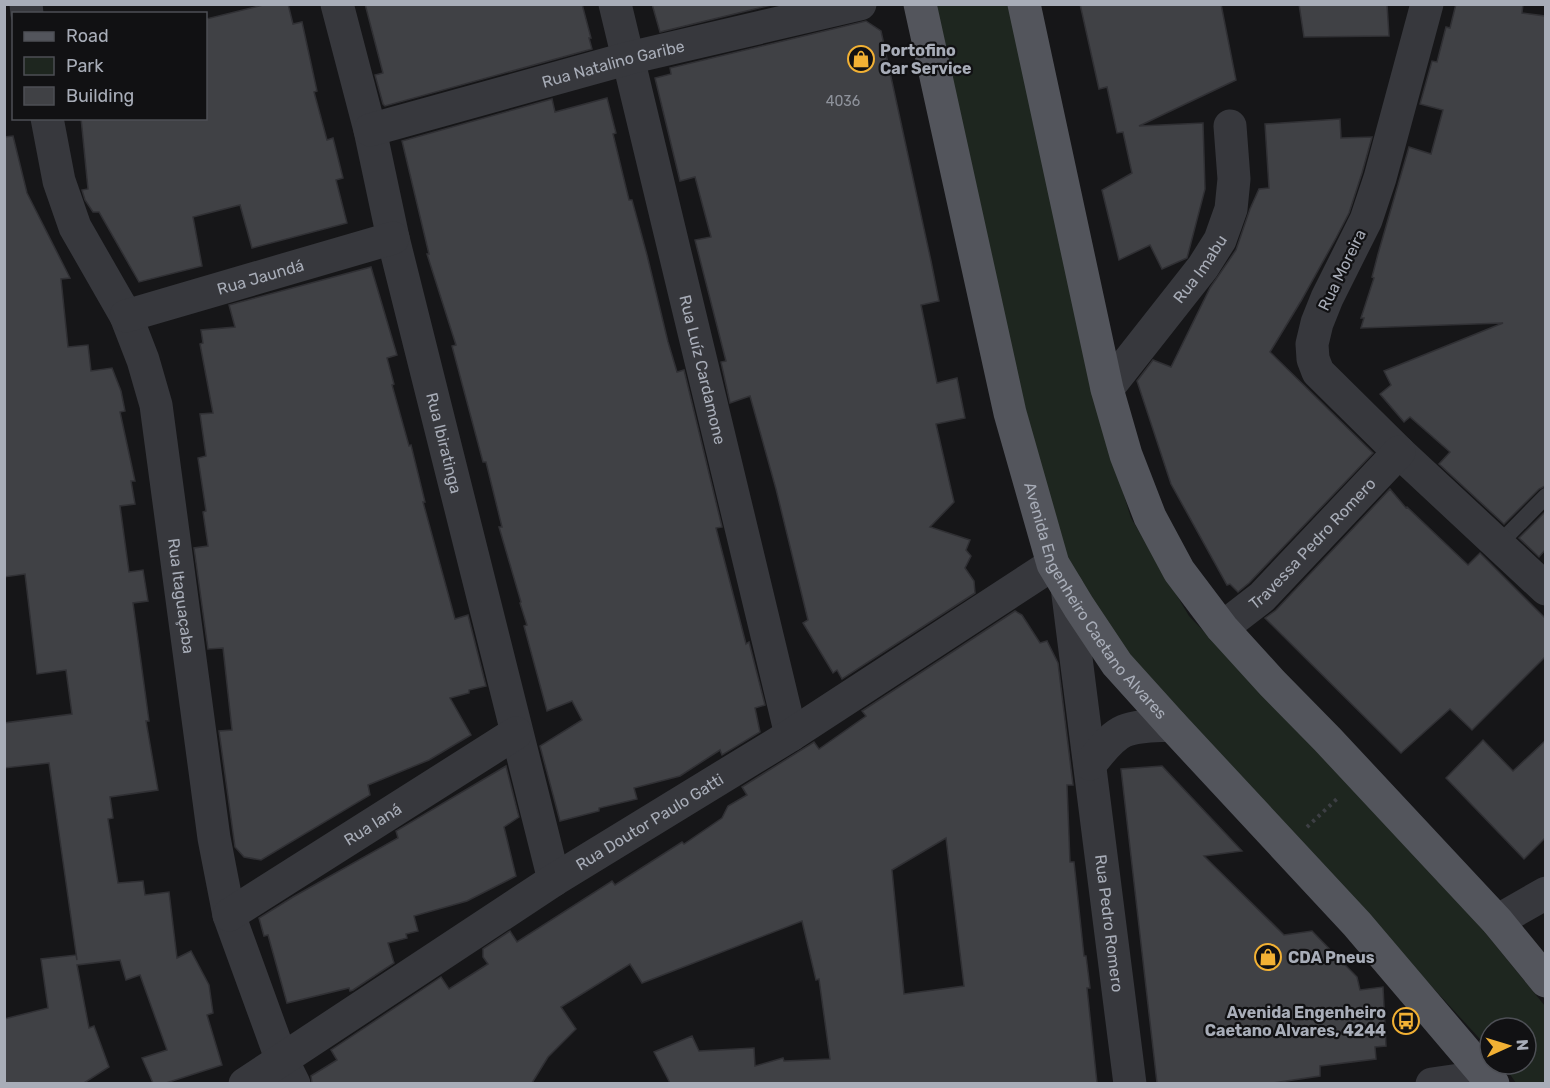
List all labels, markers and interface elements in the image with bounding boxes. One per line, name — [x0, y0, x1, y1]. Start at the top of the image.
legend — [12, 12, 207, 120]
text: Road — [66, 25, 109, 47]
street label: Rua Natalino Garibe — [540, 36, 686, 91]
place label: Portofino Car Service — [880, 41, 971, 78]
shop icon: Portofino Car Service — [846, 44, 876, 74]
text: Park — [66, 55, 104, 77]
text: Building — [66, 85, 134, 107]
house number: 4036 — [826, 93, 860, 110]
street label: Rua Moreira — [1314, 226, 1370, 314]
street label: Rua Imabu — [1169, 231, 1230, 307]
street label: Rua Jaundá — [215, 255, 306, 298]
street label: Rua Luíz Cardamone — [676, 293, 730, 446]
street label: Rua Ibiratinga — [423, 390, 466, 496]
street label: Travessa Pedro Romero — [1245, 474, 1379, 613]
street label: Avenida Engenheiro Caetano Alvares — [1021, 480, 1171, 723]
street label: Rua Itaguaçaba — [164, 537, 199, 655]
street label: Rua Doutor Paulo Gatti — [572, 769, 727, 874]
street label: Rua Ianá — [340, 799, 405, 849]
street label: Rua Pedro Romero — [1091, 853, 1128, 993]
shop icon: CDA Pneus — [1253, 942, 1283, 972]
place label: CDA Pneus — [1288, 948, 1375, 967]
place label: Avenida Engenheiro Caetano Alvares, 4244 — [1205, 1003, 1386, 1040]
bus stop icon: Avenida Engenheiro Caetano Alvares, 4244 — [1391, 1006, 1421, 1036]
north arrow — [1478, 1016, 1538, 1076]
text: N — [1513, 1039, 1532, 1051]

